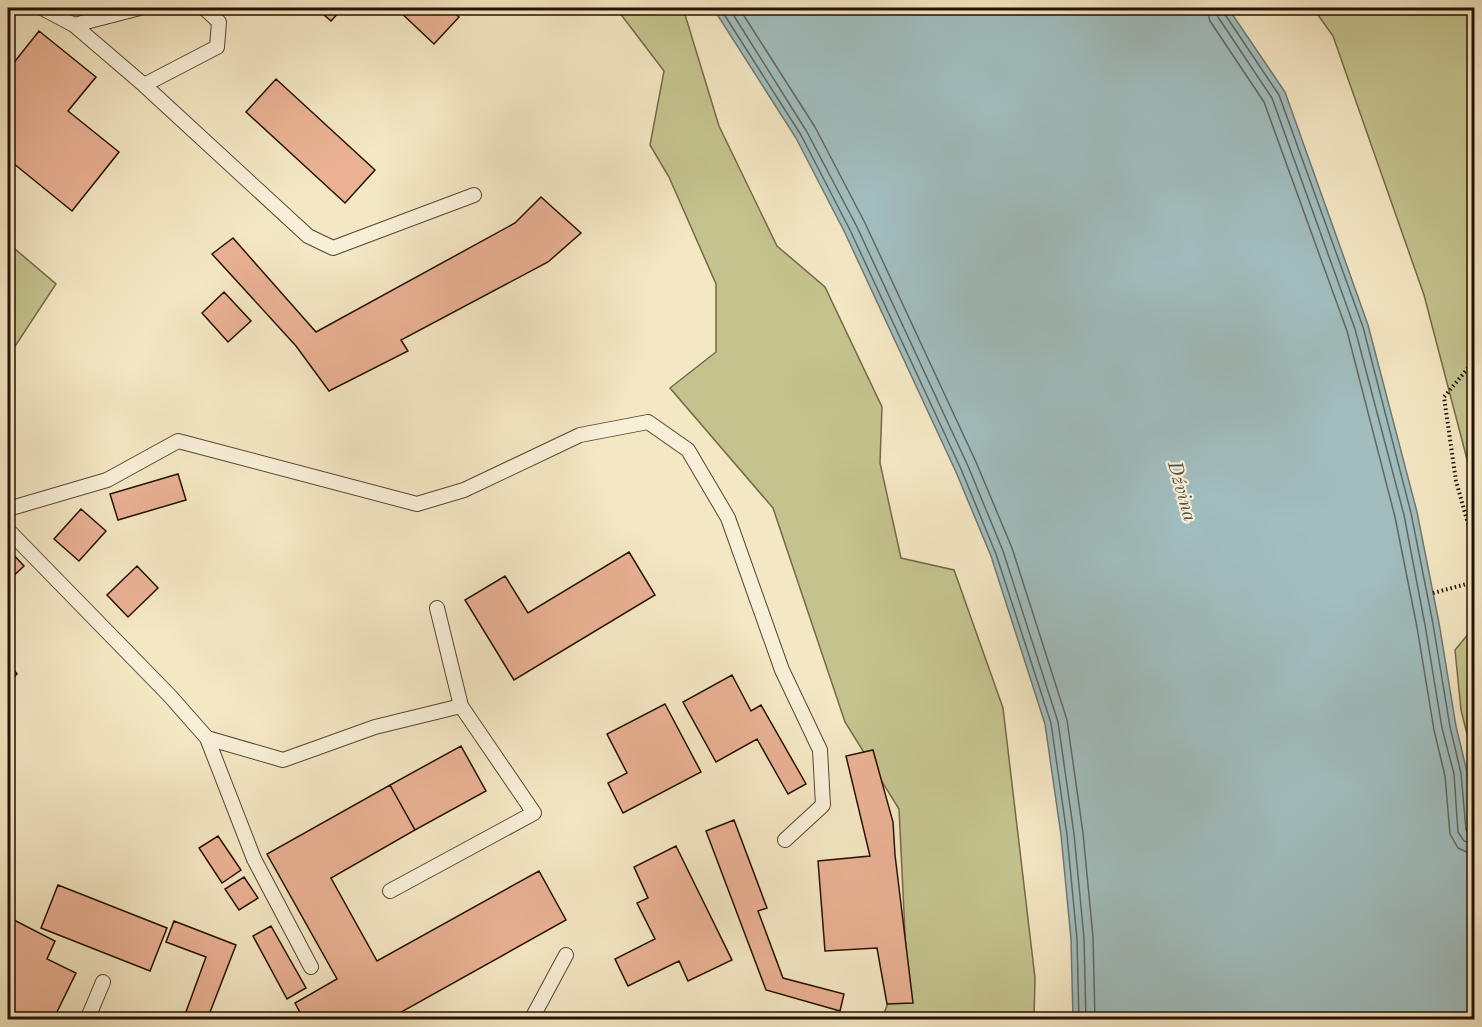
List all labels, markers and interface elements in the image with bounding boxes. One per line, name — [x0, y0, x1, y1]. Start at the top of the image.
water label: Dźvina — [1163, 458, 1199, 524]

